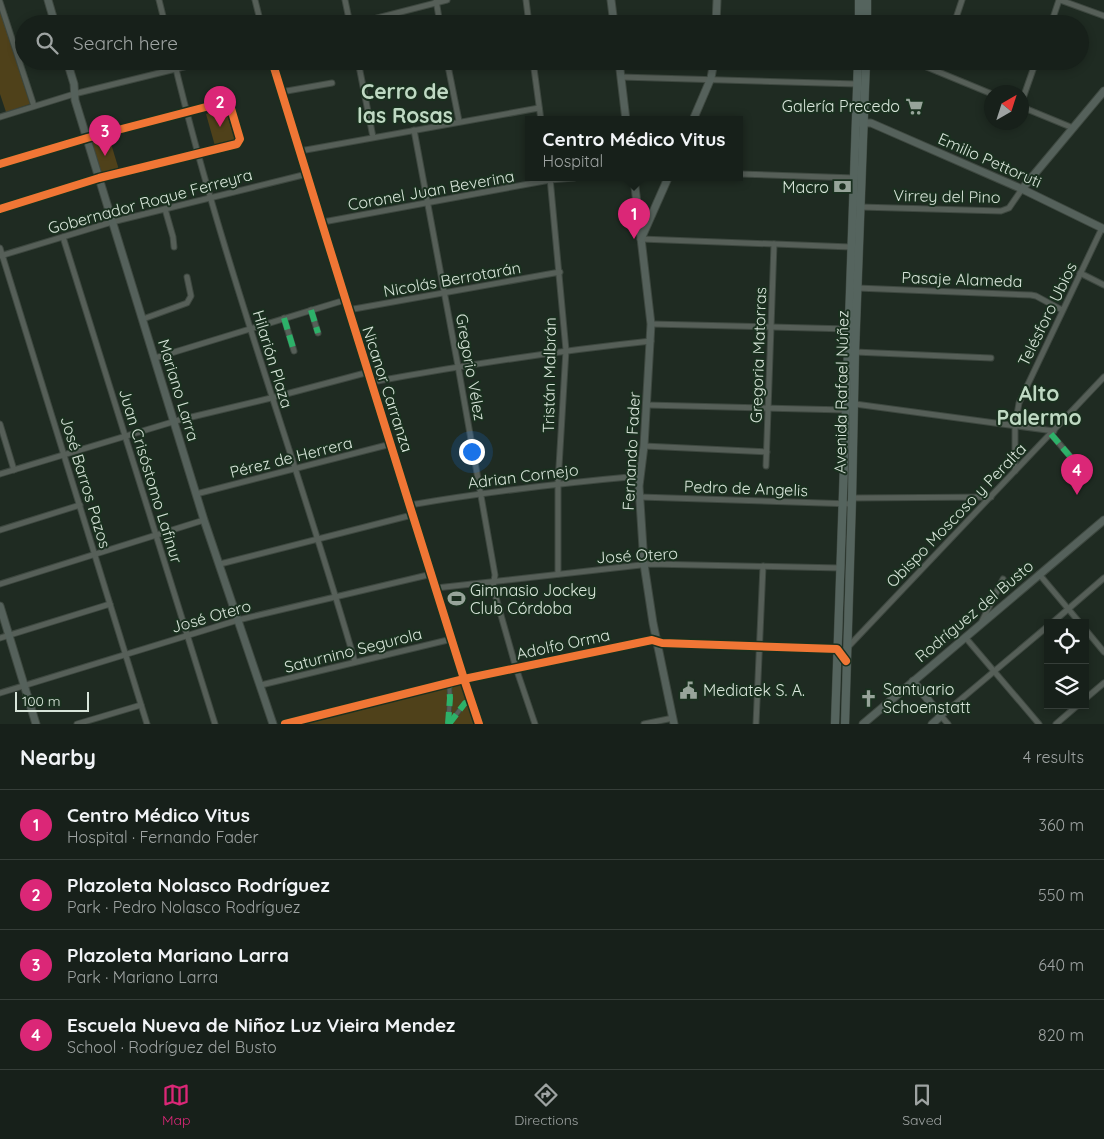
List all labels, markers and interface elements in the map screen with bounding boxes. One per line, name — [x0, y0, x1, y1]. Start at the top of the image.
search box — [15, 15, 1089, 70]
icon: search — [33, 29, 61, 57]
text: Search here — [73, 31, 178, 55]
district label: Cerro de las Rosas — [357, 78, 453, 128]
north arrow — [984, 85, 1029, 130]
pin: 2 — [204, 86, 236, 127]
place label: Galería Precedo — [782, 96, 900, 116]
supermarket icon: Galería Precedo — [904, 96, 924, 116]
pin: 3 — [89, 115, 121, 156]
popup — [525, 116, 743, 181]
text: Centro Médico Vitus — [543, 127, 725, 151]
street label: Emilio Pettoruti — [935, 128, 1045, 192]
text: Hospital — [543, 151, 603, 171]
street label: Gobernador Roque Ferreyra — [46, 164, 254, 238]
street label: Coronel Juan Beverina — [346, 165, 516, 215]
place label: Macro — [782, 177, 829, 197]
bank icon: Macro — [833, 177, 853, 197]
street label: Virrey del Pino — [893, 185, 1001, 207]
pin: 1 — [618, 198, 650, 239]
street label: Nicolás Berrotarán — [382, 257, 522, 301]
street label: Telésforo Ubios — [1013, 259, 1081, 369]
street label: Pasaje Alameda — [901, 267, 1023, 291]
street label: Gregoria Matorras — [746, 287, 770, 423]
street label: Hilarión Plaza — [249, 308, 297, 410]
street label: Avenida Rafael Núñez — [830, 310, 852, 474]
street label: Gregorio Vélez — [452, 312, 490, 422]
street label: Tristán Malbrán — [538, 317, 560, 433]
street label: Nicanor Carranza — [358, 324, 418, 454]
street label: Mariano Larra — [154, 337, 204, 443]
district label: Alto Palermo — [996, 380, 1082, 430]
street label: Juan Crisóstomo Lafinur — [115, 386, 187, 566]
street label: Fernando Fader — [618, 391, 644, 511]
street label: José Barros Pazos — [56, 413, 116, 551]
street label: Pérez de Herrera — [228, 432, 354, 482]
your location — [459, 439, 485, 465]
street label: Obispo Moscoso y Peralta — [882, 439, 1030, 591]
pin: 4 — [1061, 454, 1093, 495]
street label: Adrian Cornejo — [466, 459, 580, 493]
street label: Pedro de Angelis — [684, 476, 808, 500]
street label: José Otero — [596, 543, 678, 567]
street label: Rodríguez del Busto — [911, 556, 1037, 666]
place label: Gimnasio Jockey Club Córdoba — [470, 580, 596, 618]
sports icon: Gimnasio Jockey Club Córdoba — [446, 589, 466, 609]
street label: José Otero — [169, 595, 253, 637]
map controls — [1044, 619, 1089, 709]
button: locate — [1044, 619, 1089, 664]
street label: Saturnino Segurola — [282, 623, 424, 677]
street label: Adolfo Orma — [514, 624, 612, 664]
button: layers — [1044, 664, 1089, 709]
place label: Santuario Schoenstatt — [883, 679, 971, 717]
public building icon: Mediatek S. A. — [679, 680, 699, 700]
place label: Mediatek S. A. — [703, 680, 805, 700]
church icon: Santuario Schoenstatt — [859, 688, 879, 708]
scale bar — [15, 689, 89, 712]
text: 100 m — [22, 692, 60, 710]
text: Nearby — [20, 744, 96, 770]
text: 4 results — [1023, 747, 1084, 767]
text: Centro Médico Vitus — [67, 803, 250, 827]
text: 1 — [33, 815, 39, 835]
text: 360 m — [1039, 815, 1084, 835]
text: Hospital · Fernando Fader — [67, 827, 259, 847]
text: Plazoleta Nolasco Rodríguez — [67, 873, 330, 897]
text: 2 — [31, 885, 41, 905]
text: 550 m — [1038, 885, 1084, 905]
text: Park · Pedro Nolasco Rodríguez — [67, 897, 300, 917]
text: Plazoleta Mariano Larra — [67, 943, 289, 967]
text: 3 — [32, 955, 40, 975]
text: 640 m — [1038, 955, 1084, 975]
text: Park · Mariano Larra — [67, 967, 218, 987]
text: Escuela Nueva de Niñoz Luz Vieira Mendez — [67, 1013, 455, 1037]
text: 4 — [31, 1025, 41, 1045]
text: 820 m — [1038, 1025, 1084, 1045]
text: School · Rodríguez del Busto — [67, 1037, 277, 1057]
tab: Map — [162, 1081, 190, 1129]
tab: Directions — [514, 1081, 578, 1129]
tab: Saved — [902, 1081, 942, 1129]

